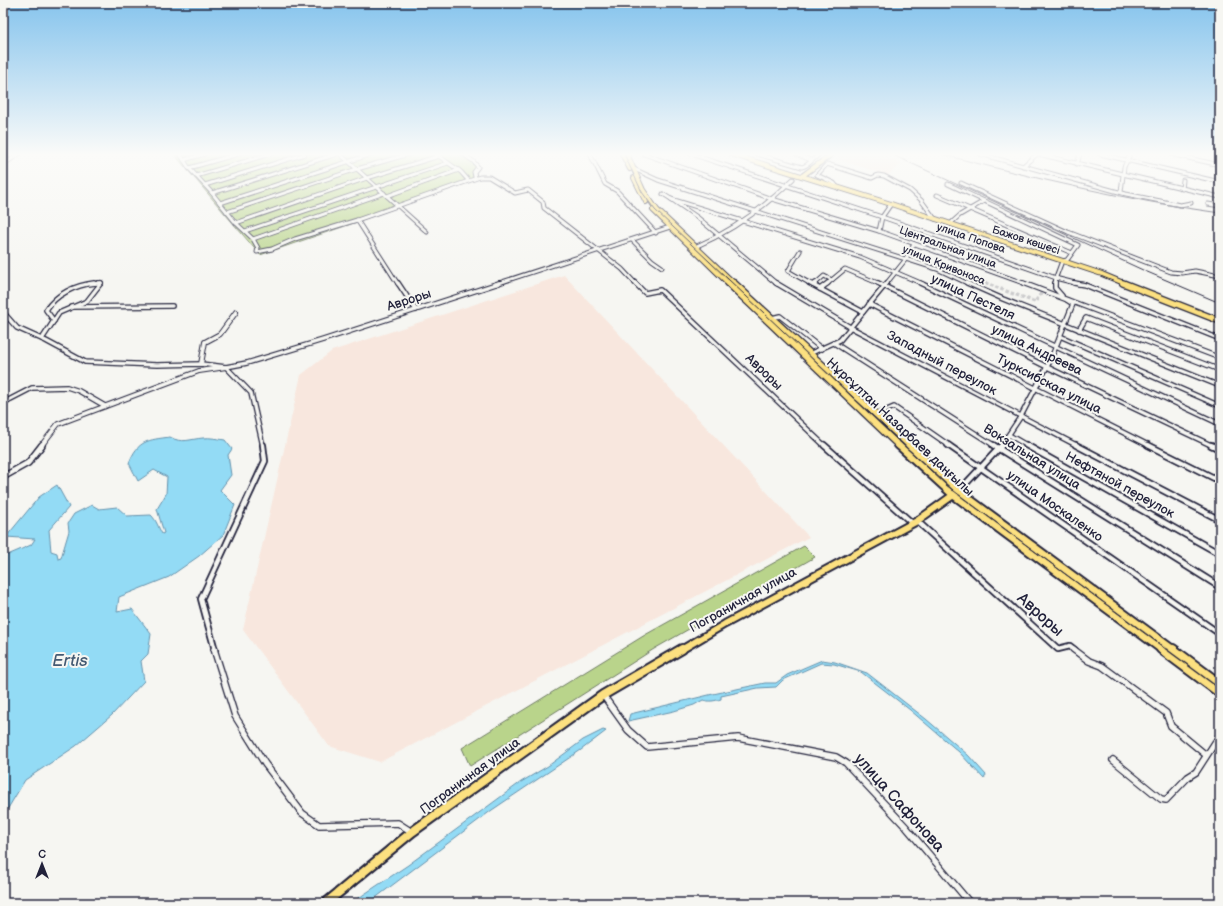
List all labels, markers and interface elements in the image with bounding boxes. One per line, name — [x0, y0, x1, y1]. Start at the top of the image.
street label: улица Попова — [935, 220, 1008, 256]
street label: Центральная улица — [898, 223, 999, 271]
street label: Бажов көшесі — [990, 223, 1062, 257]
street label: улица Кривоноса — [901, 242, 988, 288]
street label: улица Пестеля — [929, 271, 1017, 323]
street label: Авроры — [384, 285, 433, 315]
street label: улица Андреева — [989, 321, 1085, 379]
street label: Западный переулок — [884, 327, 1000, 399]
street label: Авроры — [741, 350, 786, 394]
street label: Турксибская улица — [994, 351, 1104, 418]
street label: Нұрсұлтан Назарбаев даңғылы — [823, 354, 977, 500]
street label: Вокзальная улица — [981, 421, 1084, 493]
street label: Нефтяной переулок — [1063, 448, 1177, 522]
street label: улица Москаленко — [1004, 467, 1106, 545]
street label: Пограничная улица — [687, 564, 799, 636]
street label: Авроры — [1012, 589, 1067, 641]
water label: Ertis — [52, 651, 88, 671]
street label: Пограничная улица — [417, 734, 523, 818]
street label: улица Сафонова — [850, 750, 949, 857]
north arrow — [22, 844, 62, 884]
text: С — [38, 848, 46, 861]

